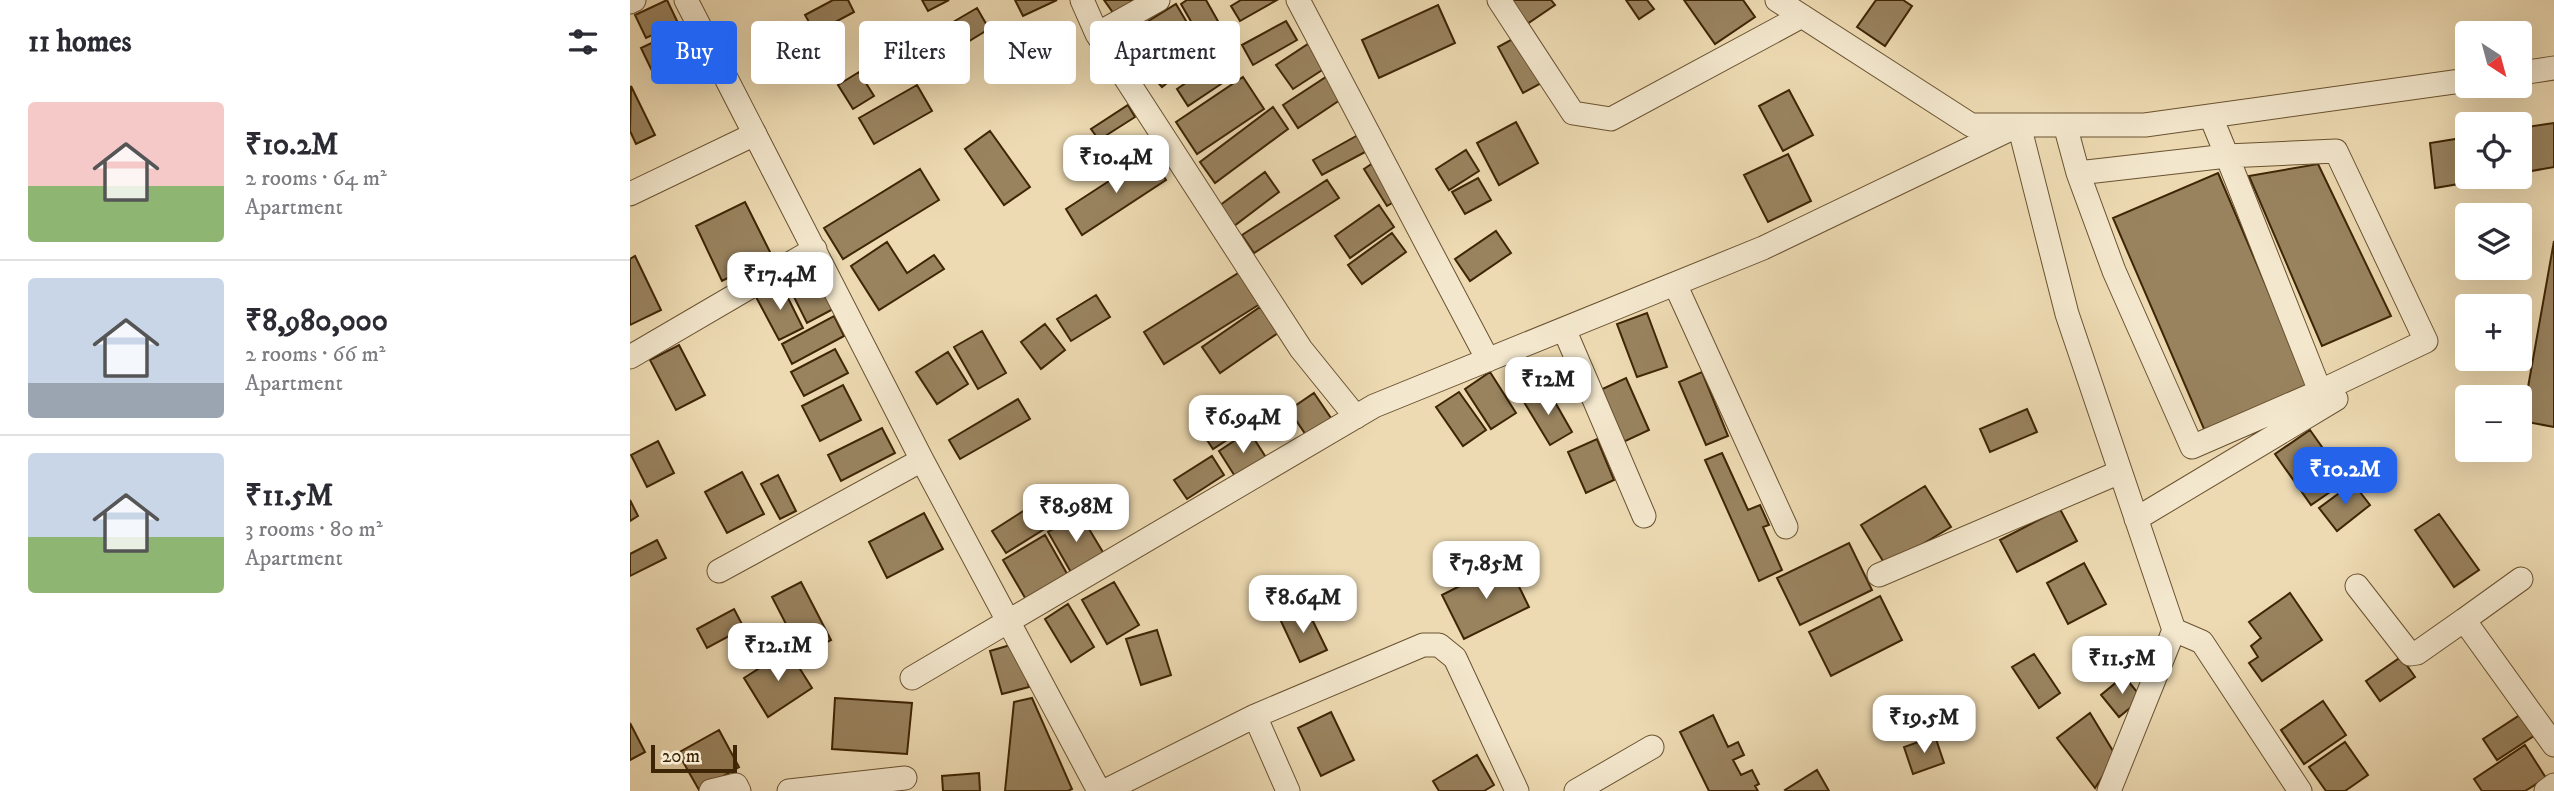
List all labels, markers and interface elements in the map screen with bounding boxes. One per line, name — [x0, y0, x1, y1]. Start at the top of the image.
chip: Buy — [651, 21, 737, 84]
chip: Rent — [751, 21, 845, 84]
chip: Filters — [859, 21, 970, 84]
chip: New — [984, 21, 1076, 84]
chip: Apartment — [1090, 21, 1240, 84]
north arrow — [2455, 21, 2532, 98]
map controls — [2455, 21, 2532, 462]
icon: filters — [564, 23, 602, 61]
text: 11 homes — [28, 24, 132, 61]
button: locate — [2455, 112, 2532, 189]
text: ₹10.2M — [245, 127, 338, 164]
icon: home — [84, 130, 168, 214]
pin: ₹10.4M — [1059, 136, 1173, 195]
text: ₹10.4M — [1079, 143, 1153, 172]
text: 2 rooms · 64 m² — [245, 164, 387, 193]
text: Apartment — [245, 193, 343, 222]
button: layers — [2455, 203, 2532, 280]
pin: ₹17.4M — [723, 252, 837, 312]
text: ₹17.4M — [743, 260, 817, 289]
button: + — [2455, 294, 2532, 371]
text: ₹8,980,000 — [245, 303, 388, 340]
icon: home — [84, 306, 168, 390]
text: 2 rooms · 66 m² — [245, 340, 385, 369]
pin: ₹12M — [1507, 358, 1589, 417]
text: ₹12M — [1521, 365, 1575, 394]
text: Apartment — [245, 369, 343, 398]
button: − — [2455, 385, 2532, 462]
pin: ₹6.94M — [1186, 396, 1300, 455]
text: ₹6.94M — [1205, 403, 1281, 432]
pin: ₹10.2M — [2288, 448, 2402, 507]
text: ₹10.2M — [2309, 455, 2381, 484]
text: ₹11.5M — [245, 478, 333, 515]
icon: home — [84, 481, 168, 565]
pin: ₹8.98M — [1019, 484, 1133, 544]
text: ₹8.98M — [1039, 492, 1113, 521]
text: 3 rooms · 80 m² — [245, 515, 383, 544]
pin: ₹7.85M — [1429, 542, 1543, 601]
text: Apartment — [245, 544, 343, 573]
text: ₹7.85M — [1449, 549, 1523, 578]
pin: ₹8.64M — [1246, 576, 1360, 635]
text: ₹8.64M — [1265, 583, 1341, 612]
pin: ₹12.1M — [721, 624, 835, 683]
text: ₹12.1M — [744, 631, 812, 660]
pin: ₹11.5M — [2065, 636, 2179, 696]
text: ₹11.5M — [2088, 644, 2156, 673]
pin: ₹19.5M — [1867, 696, 1981, 755]
text: ₹19.5M — [1889, 703, 1959, 732]
scale bar — [651, 742, 737, 774]
text: 20 m — [662, 745, 700, 768]

